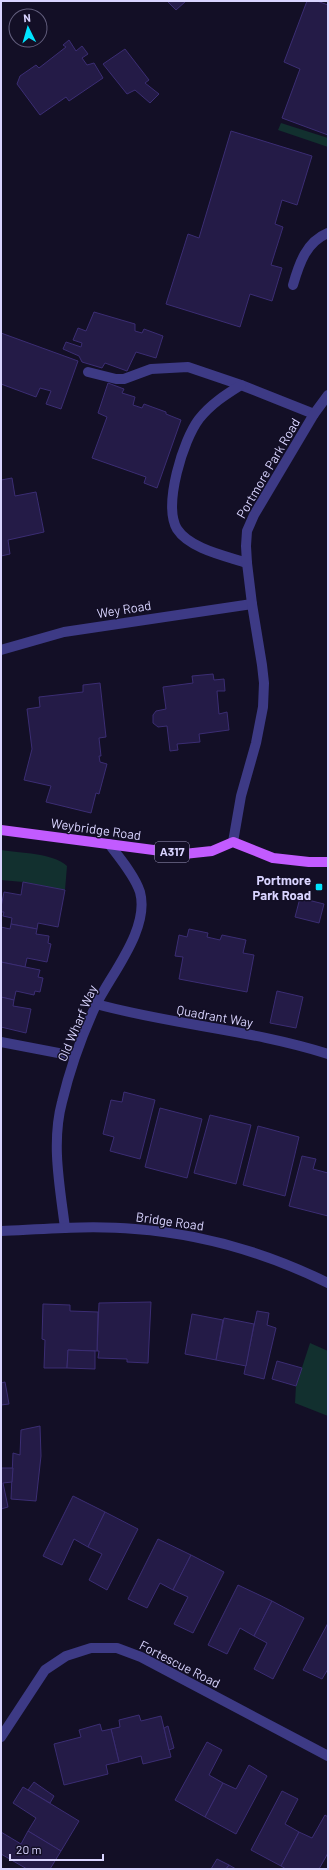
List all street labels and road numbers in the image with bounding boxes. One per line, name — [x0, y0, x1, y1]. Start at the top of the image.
street label: Portmore Park Road — [233, 415, 303, 521]
street label: Wey Road — [96, 597, 152, 621]
street label: Weybridge Road — [50, 815, 142, 843]
road number: A317 — [155, 842, 189, 862]
street label: Old Wharf Way — [54, 982, 100, 1064]
street label: Quadrant Way — [176, 1001, 254, 1031]
street label: Bridge Road — [135, 1208, 205, 1234]
street label: Fortescue Road — [137, 1637, 223, 1691]

